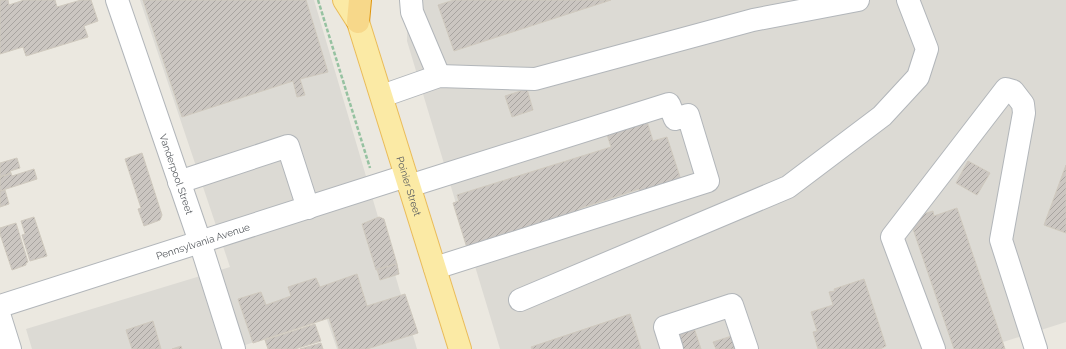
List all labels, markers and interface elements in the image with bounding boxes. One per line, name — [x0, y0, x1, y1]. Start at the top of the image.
street label: Vanderpool Street — [157, 133, 195, 216]
street label: Poinier Street — [394, 155, 423, 218]
street label: Pennsylvania Avenue — [155, 221, 251, 262]

